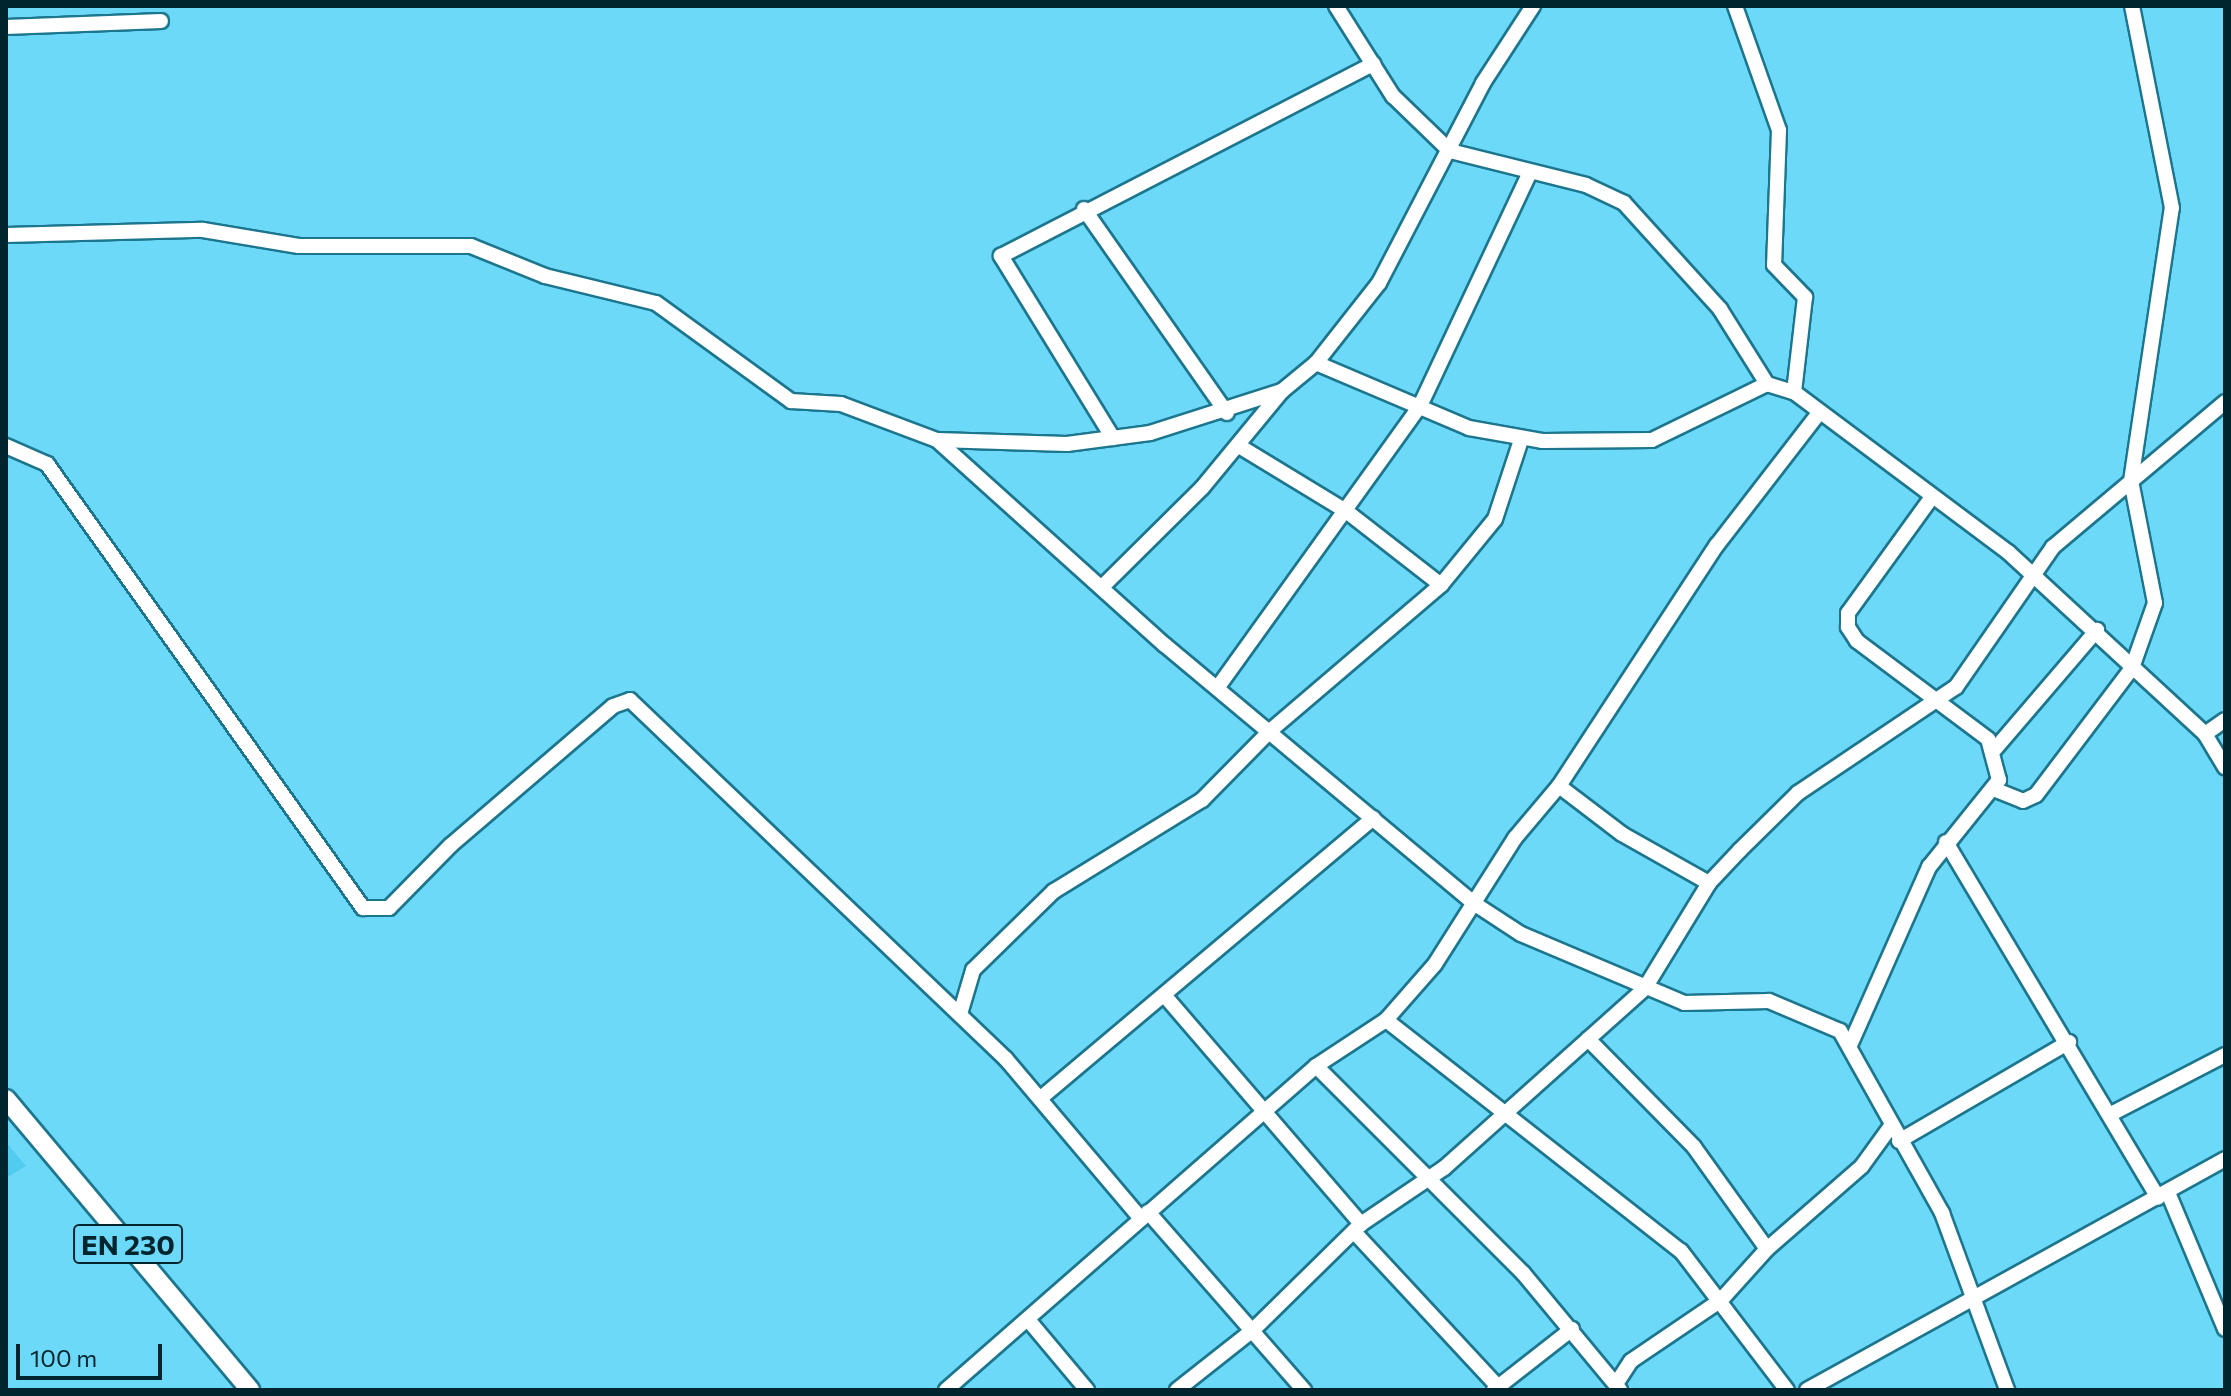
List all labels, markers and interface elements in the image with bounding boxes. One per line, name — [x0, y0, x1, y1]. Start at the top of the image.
road number: EN 230 — [72, 1220, 184, 1268]
scale bar — [20, 1328, 166, 1378]
text: 100 m — [30, 1343, 97, 1372]

